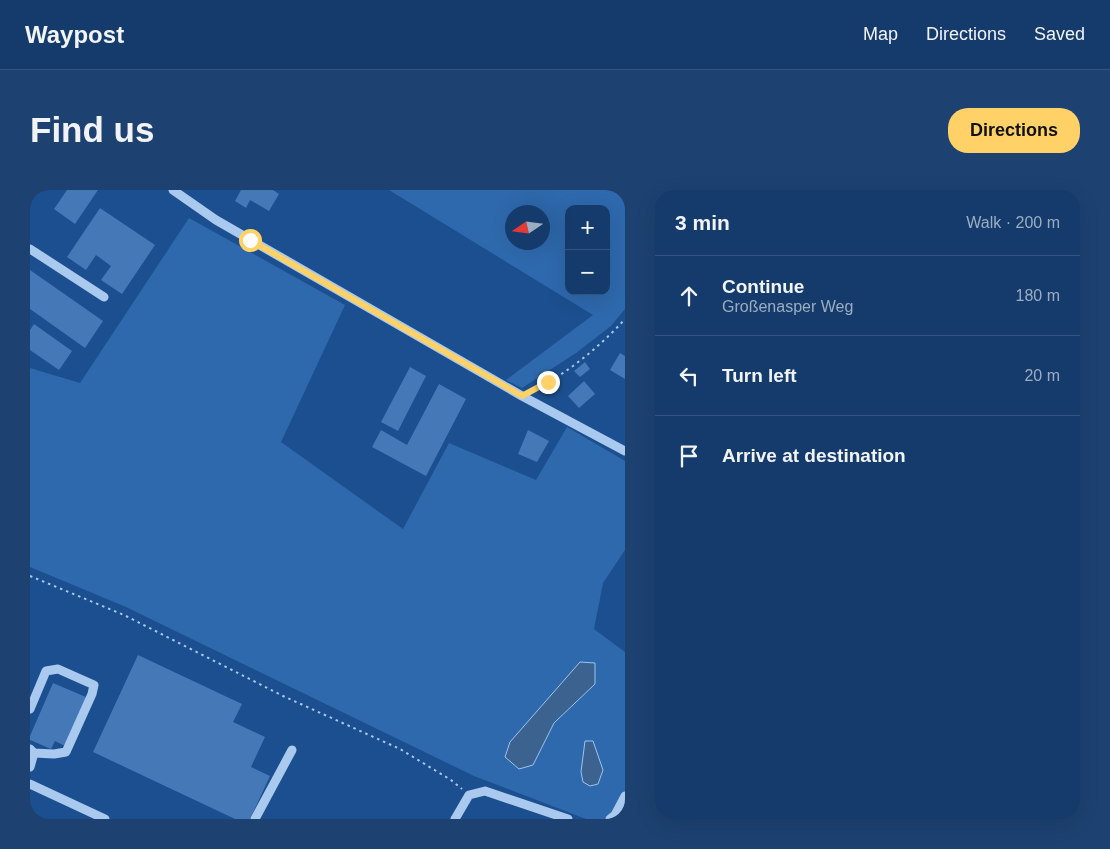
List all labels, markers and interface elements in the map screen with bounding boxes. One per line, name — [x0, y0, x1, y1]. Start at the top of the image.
text: Waypost — [25, 21, 124, 48]
text: Map — [863, 24, 898, 44]
text: Directions — [926, 24, 1006, 44]
text: Saved — [1034, 24, 1085, 44]
button: Directions — [948, 108, 1080, 153]
text: Find us — [30, 110, 154, 149]
north arrow — [505, 205, 550, 250]
map controls — [565, 205, 610, 295]
button: + — [565, 205, 610, 250]
text: 3 min — [675, 211, 730, 234]
text: Walk · 200 m — [966, 214, 1060, 231]
route start — [239, 229, 262, 252]
button: − — [565, 250, 610, 295]
text: Continue — [722, 276, 804, 297]
icon: ahead — [675, 282, 703, 310]
text: 180 m — [1016, 287, 1060, 304]
text: Großenasper Weg — [722, 298, 853, 315]
icon: left — [675, 362, 703, 390]
text: Turn left — [722, 365, 797, 386]
text: 20 m — [1024, 367, 1060, 384]
route end — [537, 371, 560, 394]
icon: arrive — [675, 442, 703, 470]
text: Arrive at destination — [722, 445, 906, 466]

